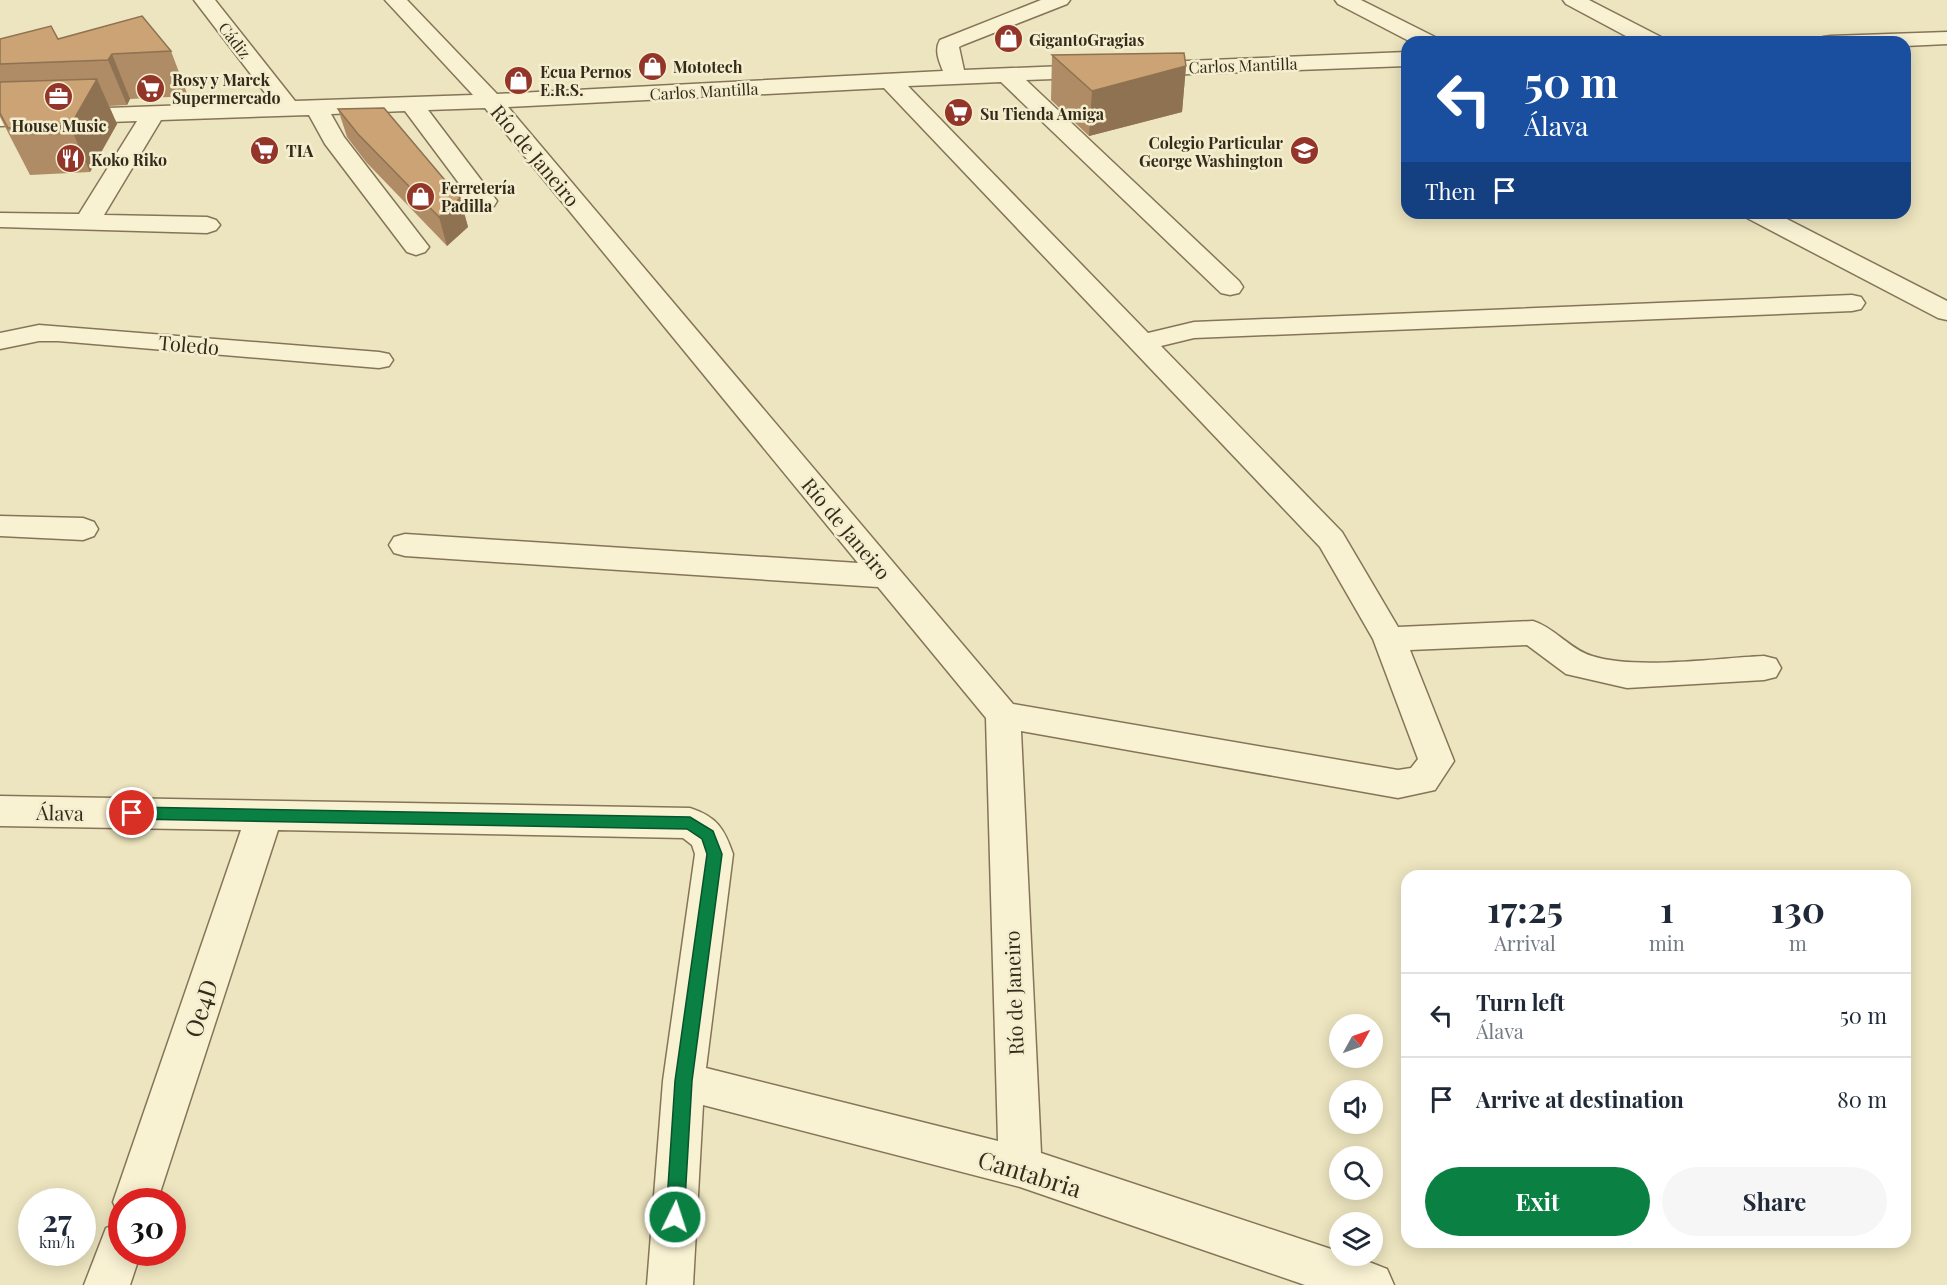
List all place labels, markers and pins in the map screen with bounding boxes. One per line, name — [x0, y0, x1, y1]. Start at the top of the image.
shop icon: GigantoGragias — [992, 23, 1024, 55]
place label: GigantoGragias — [1029, 29, 1144, 50]
shop icon: Mototech — [636, 50, 668, 82]
place label: Mototech — [673, 56, 743, 77]
place label: Ecua Pernos E.R.S. — [540, 61, 631, 100]
shop icon: Ecua Pernos E.R.S. — [503, 64, 535, 96]
place label: Rosy y Marck Supermercado — [172, 69, 281, 108]
supermarket icon: Rosy y Marck Supermercado — [135, 72, 167, 104]
office icon: House Music — [43, 81, 75, 113]
supermarket icon: Su Tienda Amiga — [943, 97, 975, 129]
place label: Su Tienda Amiga — [980, 103, 1105, 124]
place label: House Music — [11, 115, 107, 136]
place label: Colegio Particular George Washington — [1139, 132, 1284, 171]
supermarket icon: TIA — [249, 134, 281, 166]
school or university icon: Colegio Particular George Washington — [1288, 135, 1320, 167]
place label: TIA — [286, 140, 314, 161]
restaurant icon: Koko Riko — [54, 143, 86, 175]
place label: Koko Riko — [91, 149, 167, 170]
place label: Ferretería Padilla — [441, 177, 516, 216]
shop icon: Ferretería Padilla — [404, 180, 436, 212]
pin — [106, 787, 157, 838]

